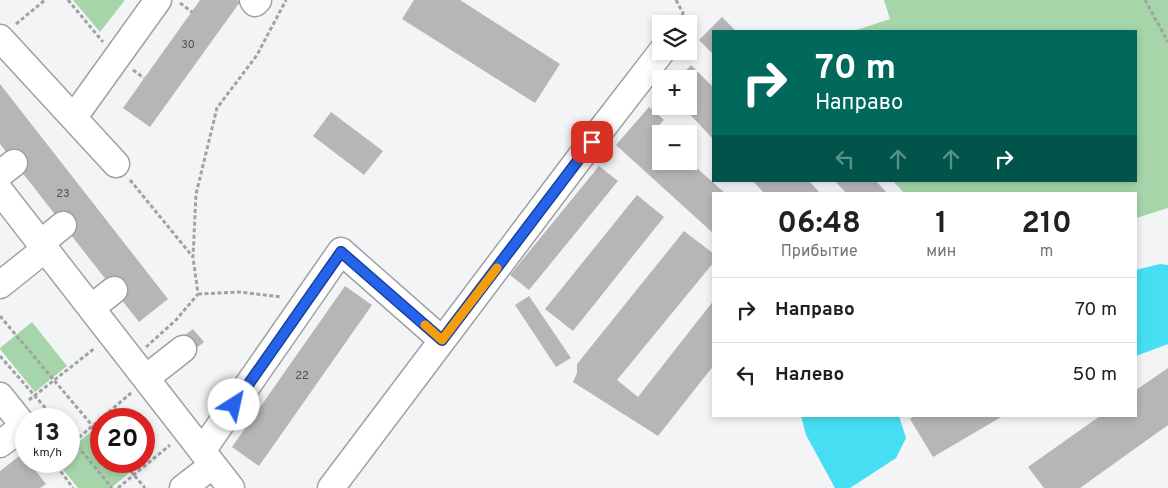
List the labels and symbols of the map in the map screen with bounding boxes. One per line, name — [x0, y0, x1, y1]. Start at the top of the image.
house number: 30 — [181, 38, 195, 52]
pin — [571, 121, 613, 163]
house number: 23 — [56, 187, 70, 201]
house number: 22 — [295, 369, 309, 383]
position arrow — [207, 378, 259, 430]
speed limit sign: 20 — [90, 408, 155, 473]

